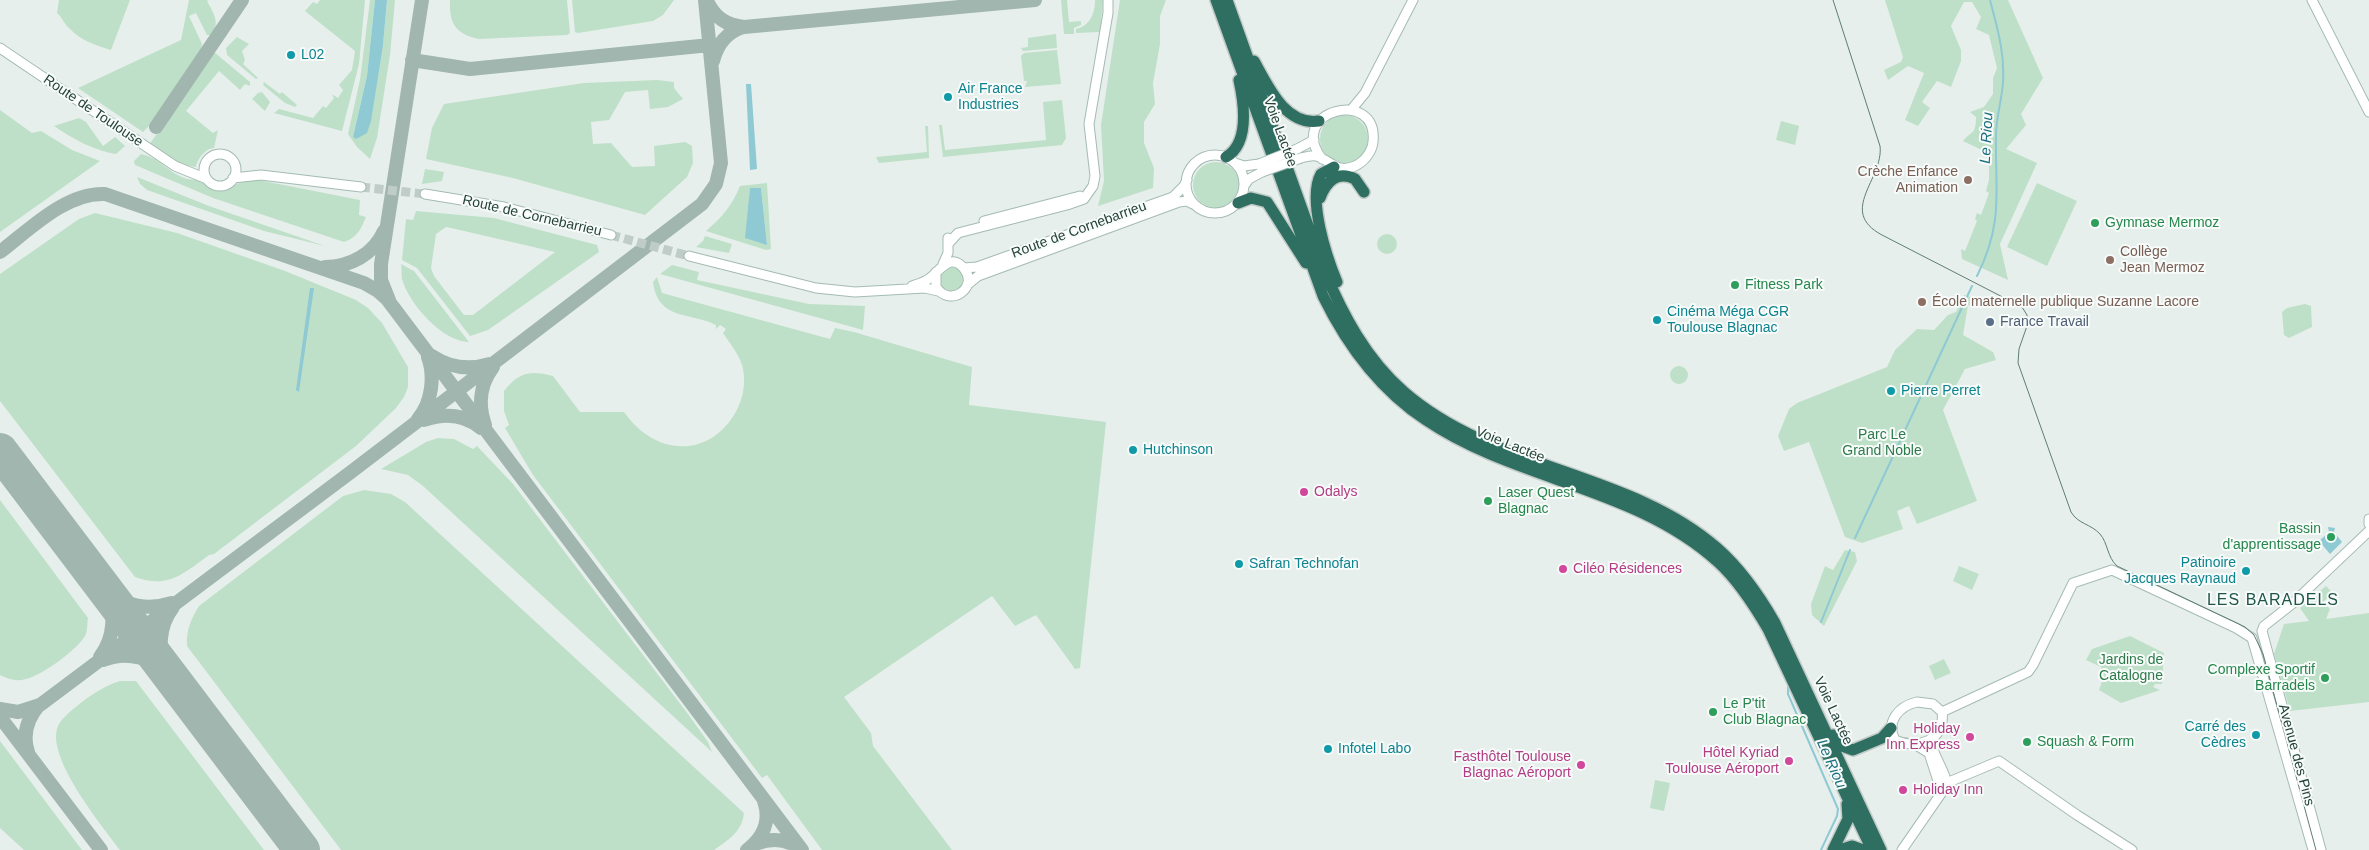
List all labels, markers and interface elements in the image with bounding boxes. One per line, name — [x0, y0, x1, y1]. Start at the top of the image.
place label: L02 — [301, 47, 324, 63]
marker: L02 — [285, 49, 297, 61]
street label: Route de Toulouse — [40, 71, 146, 151]
place label: Air France Industries — [958, 81, 1023, 114]
marker: Air France Industries — [942, 91, 954, 103]
street label: Voie Lactée — [1260, 95, 1300, 169]
water label: Le Riou — [1977, 112, 1997, 164]
place label: Crèche Enfance Animation — [1858, 164, 1958, 196]
marker: Crèche Enfance Animation — [1962, 174, 1974, 186]
street label: Route de Cornebarrieu — [461, 192, 603, 240]
street label: Route de Cornebarrieu — [1009, 198, 1149, 262]
place label: Gymnase Mermoz — [2105, 215, 2219, 231]
marker: Gymnase Mermoz — [2089, 217, 2101, 229]
place label: Collège Jean Mermoz — [2120, 244, 2205, 276]
marker: Collège Jean Mermoz — [2104, 254, 2116, 266]
place label: Fitness Park — [1745, 277, 1823, 293]
marker: Fitness Park — [1729, 279, 1741, 291]
place label: École maternelle publique Suzanne Lacore — [1932, 294, 2199, 310]
marker: École maternelle publique Suzanne Lacore — [1916, 296, 1928, 308]
place label: Cinéma Méga CGR Toulouse Blagnac — [1667, 304, 1789, 336]
marker: Cinéma Méga CGR Toulouse Blagnac — [1651, 314, 1663, 326]
place label: France Travail — [2000, 314, 2089, 330]
marker: France Travail — [1984, 316, 1996, 328]
place label: Pierre Perret — [1901, 383, 1980, 399]
marker: Pierre Perret — [1885, 385, 1897, 397]
street label: Voie Lactée — [1473, 424, 1547, 466]
park label: Parc Le Grand Noble — [1842, 427, 1922, 460]
place label: Hutchinson — [1143, 442, 1213, 458]
marker: Hutchinson — [1127, 444, 1139, 456]
place label: Odalys — [1314, 484, 1358, 500]
place label: Laser Quest Blagnac — [1498, 485, 1574, 518]
marker: Odalys — [1298, 486, 1310, 498]
marker: Laser Quest Blagnac — [1482, 495, 1494, 507]
place label: Bassin d'apprentissage — [2223, 521, 2321, 554]
marker: Bassin d'apprentissage — [2325, 531, 2337, 543]
place label: Patinoire Jacques Raynaud — [2124, 555, 2236, 588]
place label: Safran Technofan — [1249, 556, 1359, 572]
marker: Safran Technofan — [1233, 558, 1245, 570]
place label: Ciléo Résidences — [1573, 561, 1682, 577]
marker: Ciléo Résidences — [1557, 563, 1569, 575]
marker: Patinoire Jacques Raynaud — [2240, 565, 2252, 577]
district label: LES BARADELS — [2205, 591, 2341, 611]
park label: Jardins de Catalogne — [2099, 652, 2163, 684]
place label: Complexe Sportif Barradels — [2208, 662, 2315, 694]
marker: Complexe Sportif Barradels — [2319, 672, 2331, 684]
street label: Voie Lactée — [1810, 674, 1856, 748]
place label: Le P'tit Club Blagnac — [1723, 696, 1806, 729]
street label: Avenue des Pins — [2274, 702, 2318, 808]
marker: Le P'tit Club Blagnac — [1707, 706, 1719, 718]
place label: Carré des Cèdres — [2185, 719, 2246, 752]
place label: Holiday Inn Express — [1886, 721, 1960, 754]
marker: Carré des Cèdres — [2250, 729, 2262, 741]
marker: Holiday Inn Express — [1964, 731, 1976, 743]
place label: Squash & Form — [2037, 734, 2134, 750]
marker: Squash & Form — [2021, 736, 2033, 748]
water label: Le Riou — [1812, 737, 1850, 791]
place label: Infotel Labo — [1338, 741, 1411, 757]
marker: Infotel Labo — [1322, 743, 1334, 755]
place label: Hôtel Kyriad Toulouse Aéroport — [1665, 745, 1779, 778]
place label: Fasthôtel Toulouse Blagnac Aéroport — [1453, 749, 1571, 782]
marker: Hôtel Kyriad Toulouse Aéroport — [1783, 755, 1795, 767]
marker: Fasthôtel Toulouse Blagnac Aéroport — [1575, 759, 1587, 771]
place label: Holiday Inn — [1913, 782, 1983, 798]
marker: Holiday Inn — [1897, 784, 1909, 796]

